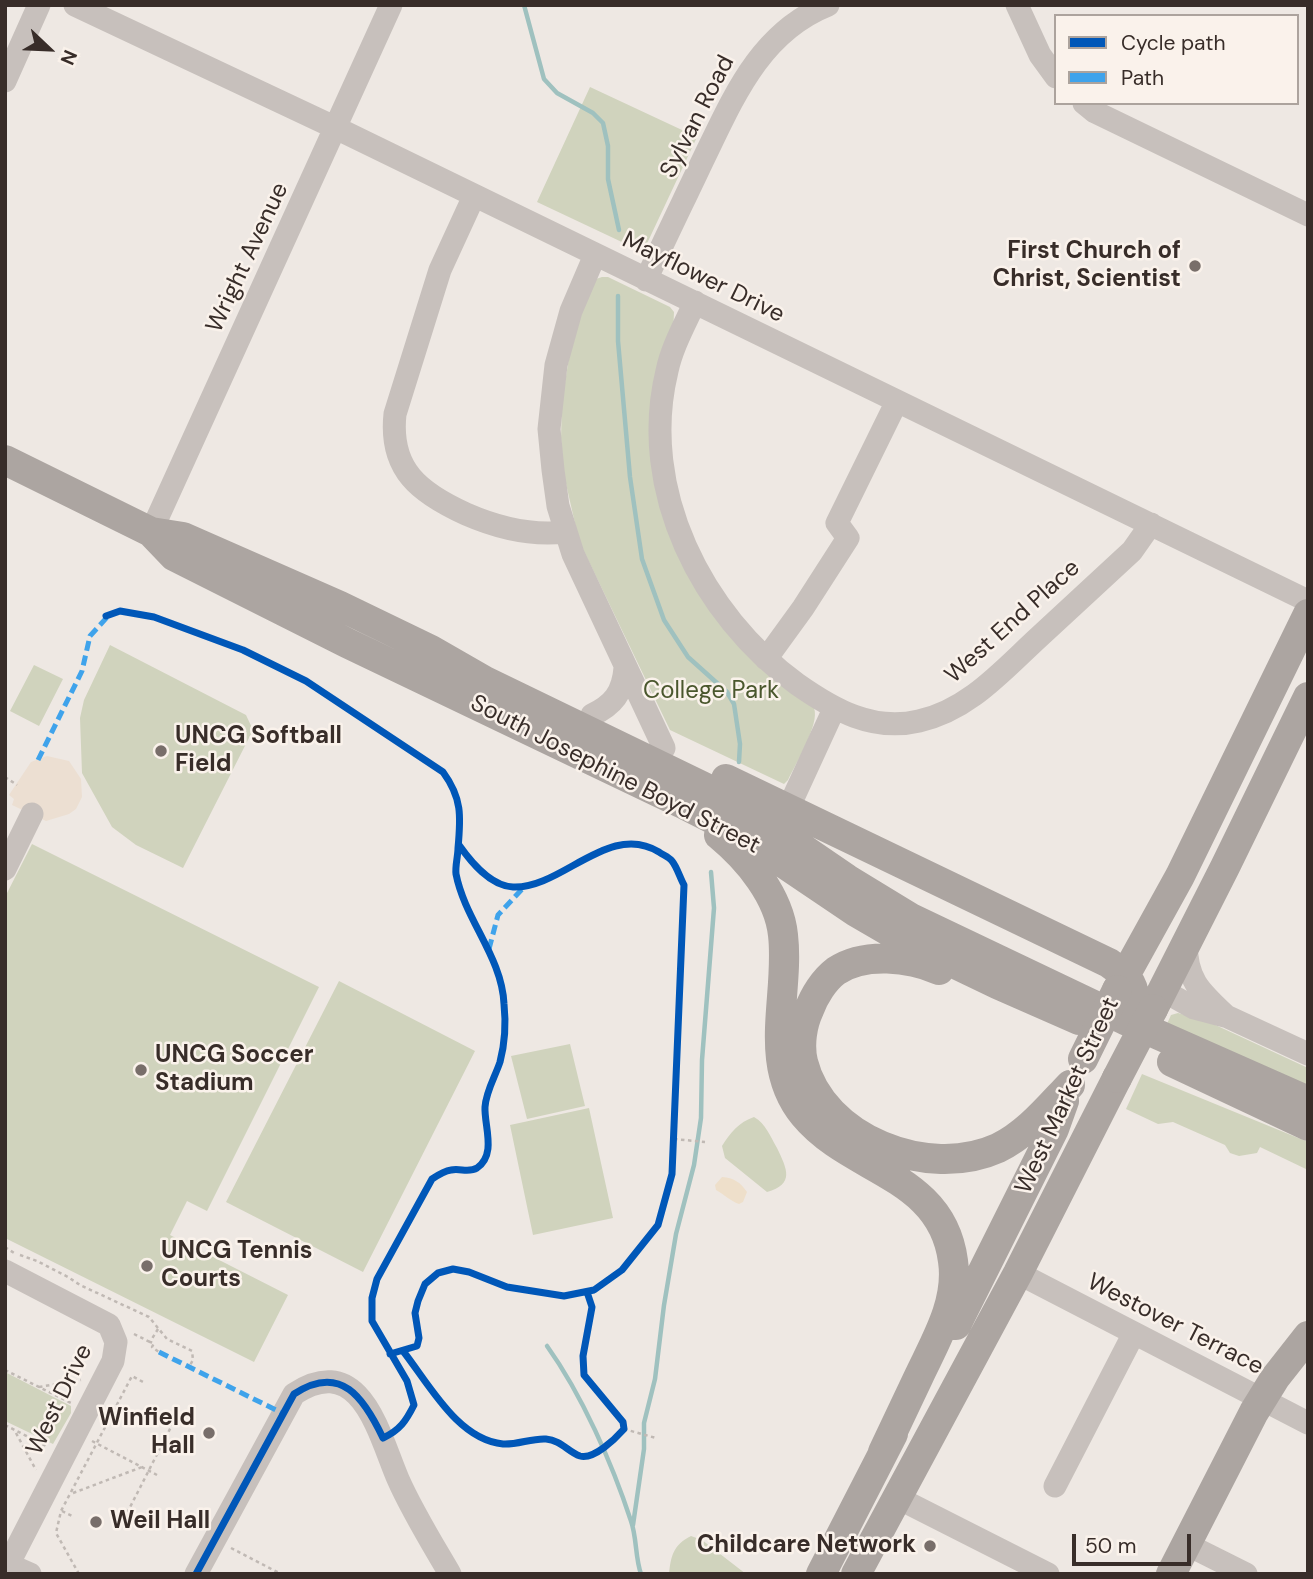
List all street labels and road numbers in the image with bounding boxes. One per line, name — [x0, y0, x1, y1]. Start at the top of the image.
street label: Sylvan Road — [655, 51, 741, 183]
street label: Wright Avenue — [201, 179, 295, 337]
street label: Mayflower Drive — [617, 226, 789, 330]
street label: West End Place — [940, 554, 1086, 690]
street label: South Josephine Boyd Street — [465, 689, 765, 861]
street label: West Market Street — [1010, 993, 1126, 1199]
street label: Westover Terrace — [1082, 1268, 1268, 1382]
street label: West Drive — [21, 1340, 99, 1460]

